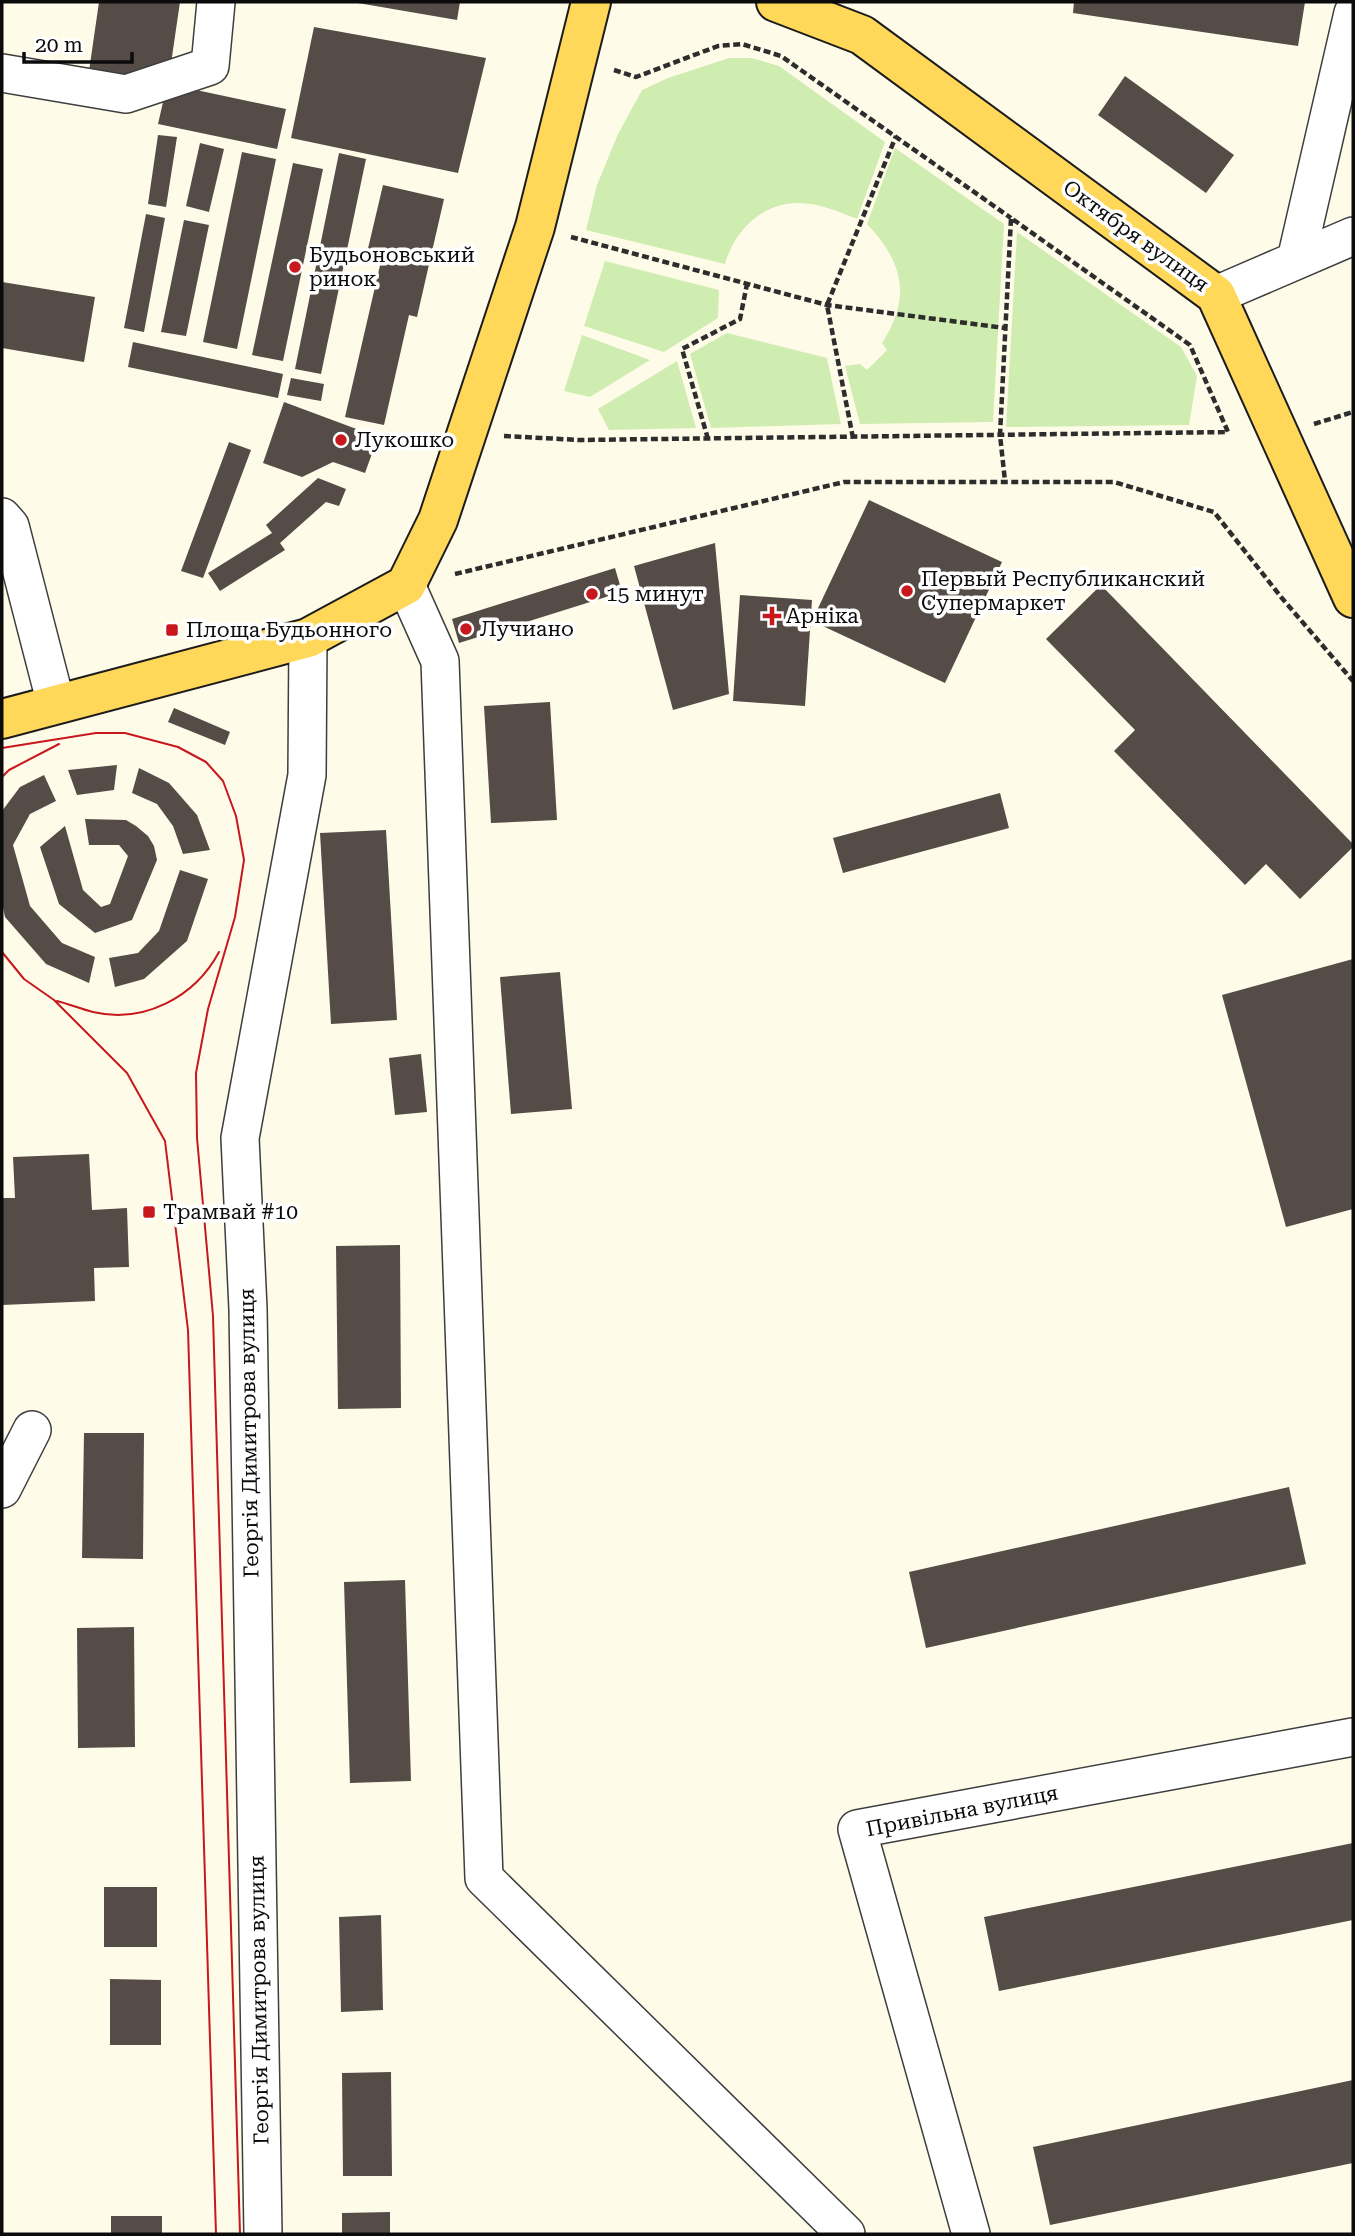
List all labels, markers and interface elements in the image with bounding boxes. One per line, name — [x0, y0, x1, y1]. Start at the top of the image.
scale bar — [24, 21, 133, 65]
text: 20 m — [35, 33, 83, 57]
street label: Октября вулиця — [1059, 175, 1213, 297]
place label: Будьоновський ринок — [309, 243, 475, 291]
marker: Будьоновський ринок — [287, 259, 303, 275]
place label: Лукошко — [355, 428, 454, 452]
marker: Лукошко — [333, 432, 349, 448]
place label: Первый Республиканский Супермаркет — [921, 567, 1205, 615]
place label: 15 минут — [606, 582, 704, 606]
marker: Первый Республиканский Супермаркет — [899, 583, 915, 599]
marker: 15 минут — [584, 586, 600, 602]
place label: Арніка — [786, 604, 859, 628]
marker: Арніка — [764, 608, 780, 624]
place label: Лучиано — [480, 617, 574, 641]
place label: Площа Будьонного — [186, 618, 392, 642]
marker: Лучиано — [458, 621, 474, 637]
marker: Площа Будьонного — [164, 622, 180, 638]
place label: Трамвай #10 — [163, 1200, 298, 1224]
marker: Трамвай #10 — [141, 1204, 157, 1220]
street label: Георгія Димитрова вулиця — [234, 1288, 264, 1578]
street label: Привільна вулиця — [864, 1781, 1060, 1841]
street label: Георгія Димитрова вулиця — [244, 1855, 274, 2145]

